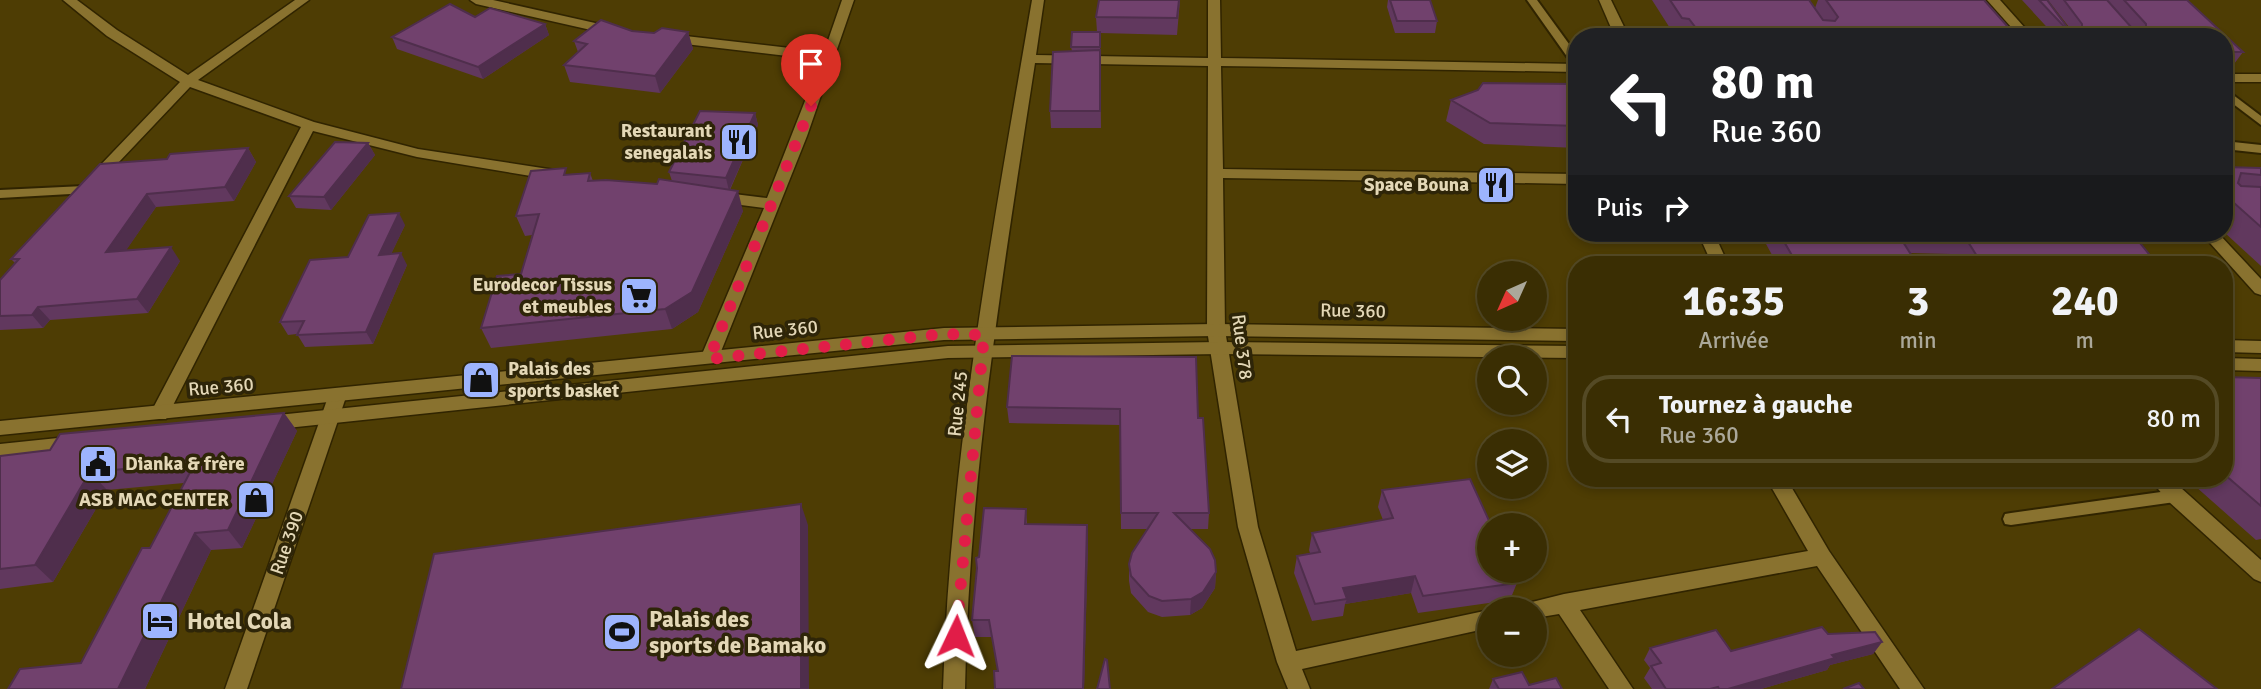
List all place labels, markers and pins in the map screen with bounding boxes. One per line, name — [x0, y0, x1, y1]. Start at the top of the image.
pin — [781, 34, 841, 106]
place label: Restaurant senegalais — [621, 119, 712, 165]
restaurant icon: Restaurant senegalais — [718, 121, 760, 163]
restaurant icon: Space Bouna — [1475, 164, 1517, 206]
place label: Space Bouna — [1364, 173, 1469, 197]
place label: Eurodecor Tissus et meubles — [473, 273, 612, 319]
supermarket icon: Eurodecor Tissus et meubles — [618, 275, 660, 317]
place label: Palais des sports basket — [508, 357, 619, 403]
shop icon: Palais des sports basket — [460, 359, 502, 401]
public building icon: Dianka & frère — [77, 443, 119, 485]
place label: Dianka & frère — [125, 452, 245, 476]
shop icon: ASB MAC CENTER — [235, 479, 277, 521]
place label: ASB MAC CENTER — [79, 488, 229, 512]
hotel icon: Hotel Cola — [139, 600, 181, 642]
place label: Palais des sports de Bamako — [649, 605, 826, 660]
place label: Hotel Cola — [187, 607, 292, 636]
sports icon: Palais des sports de Bamako — [601, 611, 643, 653]

